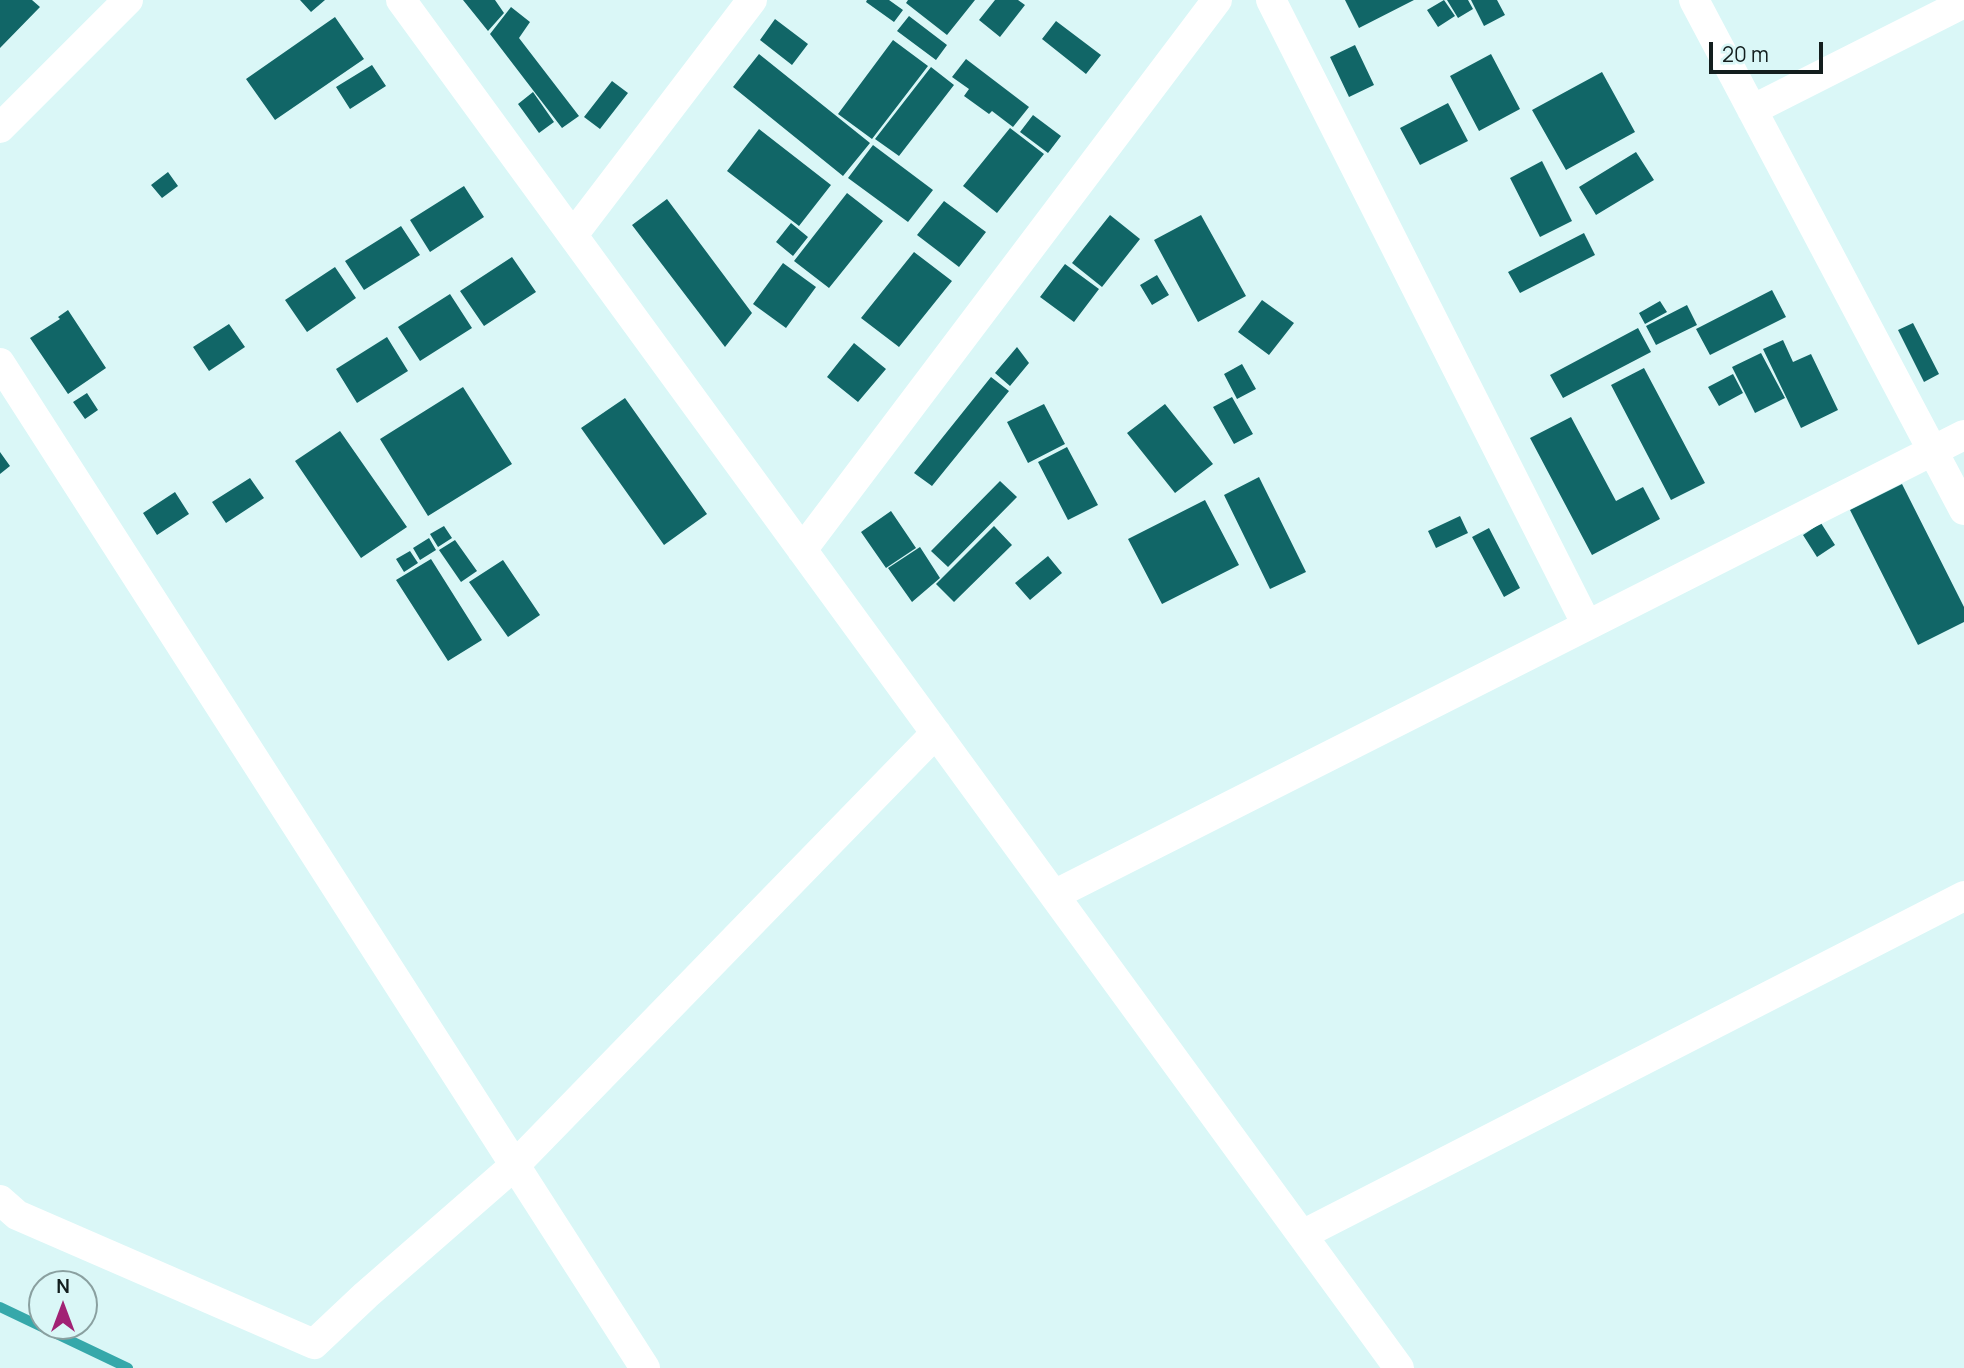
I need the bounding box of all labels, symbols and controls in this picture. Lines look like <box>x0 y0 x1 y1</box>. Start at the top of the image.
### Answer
scale bar <box>1712 28 1826 72</box>
text: 20 m <box>1722 40 1769 68</box>
north arrow <box>28 1270 98 1340</box>
text: N <box>56 1273 70 1299</box>

